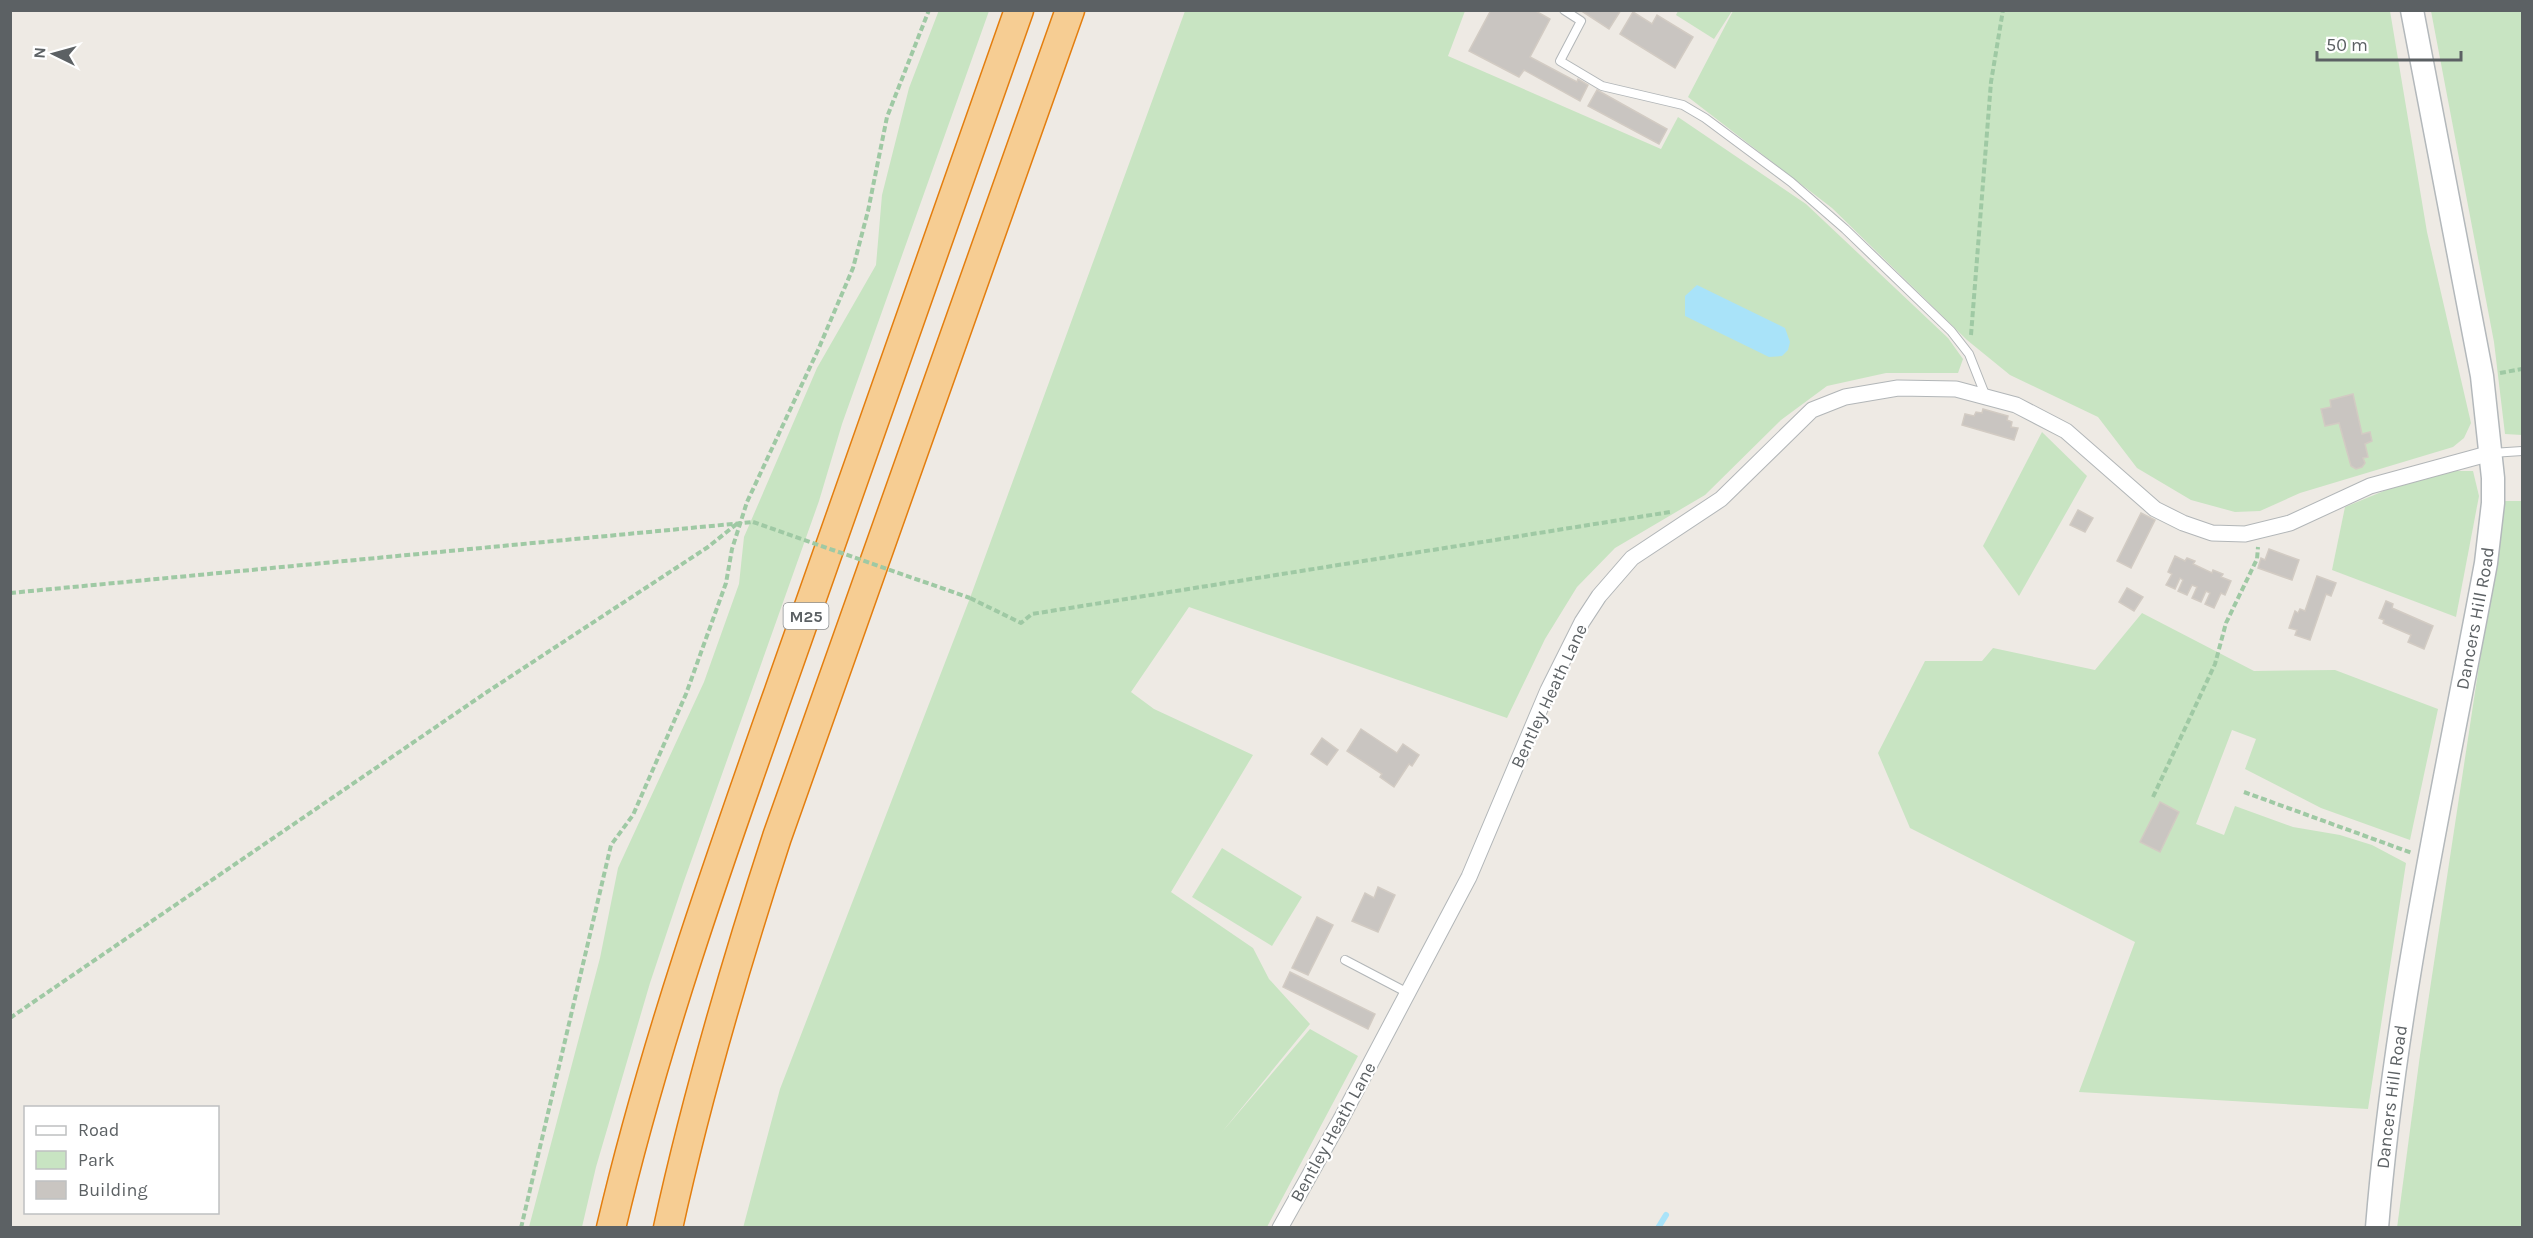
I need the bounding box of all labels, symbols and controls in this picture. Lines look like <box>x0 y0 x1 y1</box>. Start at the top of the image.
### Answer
north arrow <box>24 24 84 84</box>
scale bar <box>2317 24 2461 62</box>
text: 50 m <box>2326 34 2368 56</box>
text: N <box>30 46 50 59</box>
street label: Dancers Hill Road <box>2451 546 2499 691</box>
road number: M25 <box>784 603 828 629</box>
street label: Bentley Heath Lane <box>1506 620 1592 772</box>
street label: Dancers Hill Road <box>2372 1023 2412 1170</box>
street label: Bentley Heath Lane <box>1285 1058 1381 1206</box>
legend <box>24 1106 219 1214</box>
text: Road <box>78 1119 119 1141</box>
text: Park <box>78 1149 115 1171</box>
text: Building <box>78 1179 148 1201</box>

